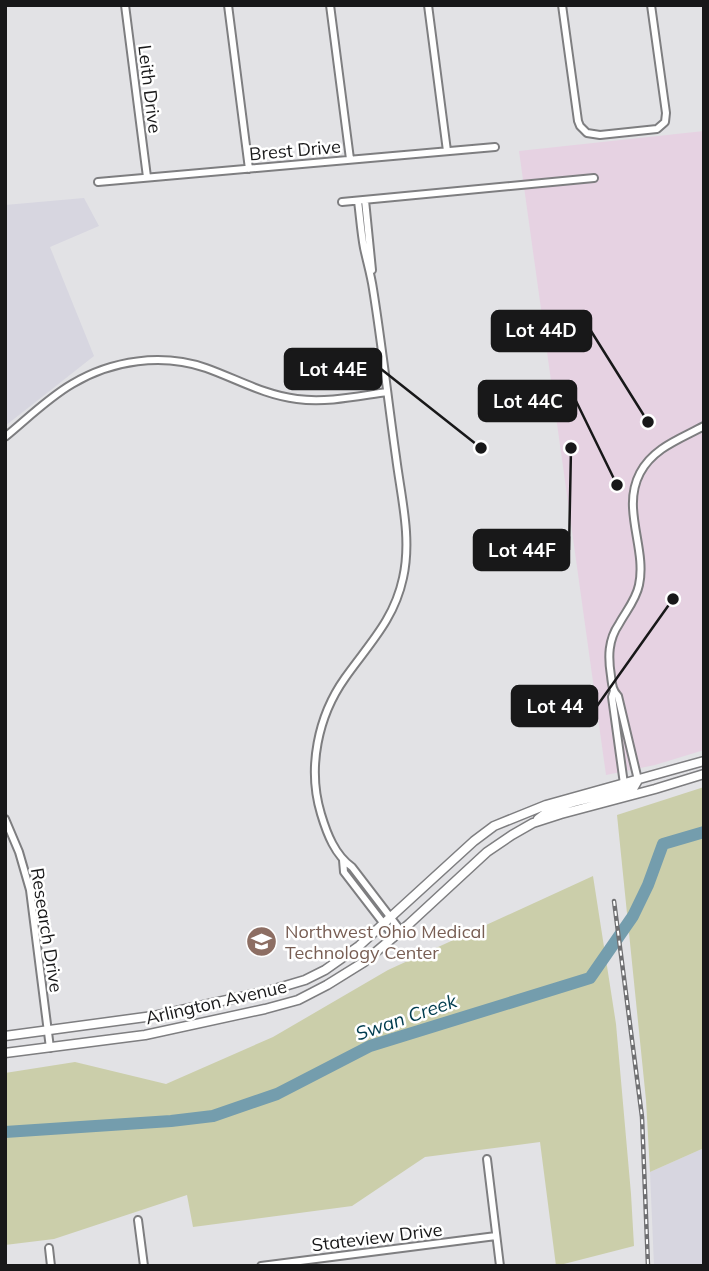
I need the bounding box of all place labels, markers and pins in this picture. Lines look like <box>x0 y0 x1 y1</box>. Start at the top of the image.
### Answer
callout: Lot 44D <box>492 311 591 351</box>
callout: Lot 44E <box>285 349 381 389</box>
callout: Lot 44C <box>479 381 576 421</box>
callout: Lot 44F <box>474 530 569 570</box>
callout: Lot 44 <box>512 686 597 726</box>
place label: Northwest Ohio Medical Technology Center <box>285 920 486 964</box>
school or university icon: Northwest Ohio Medical Technology Center <box>245 924 279 958</box>

